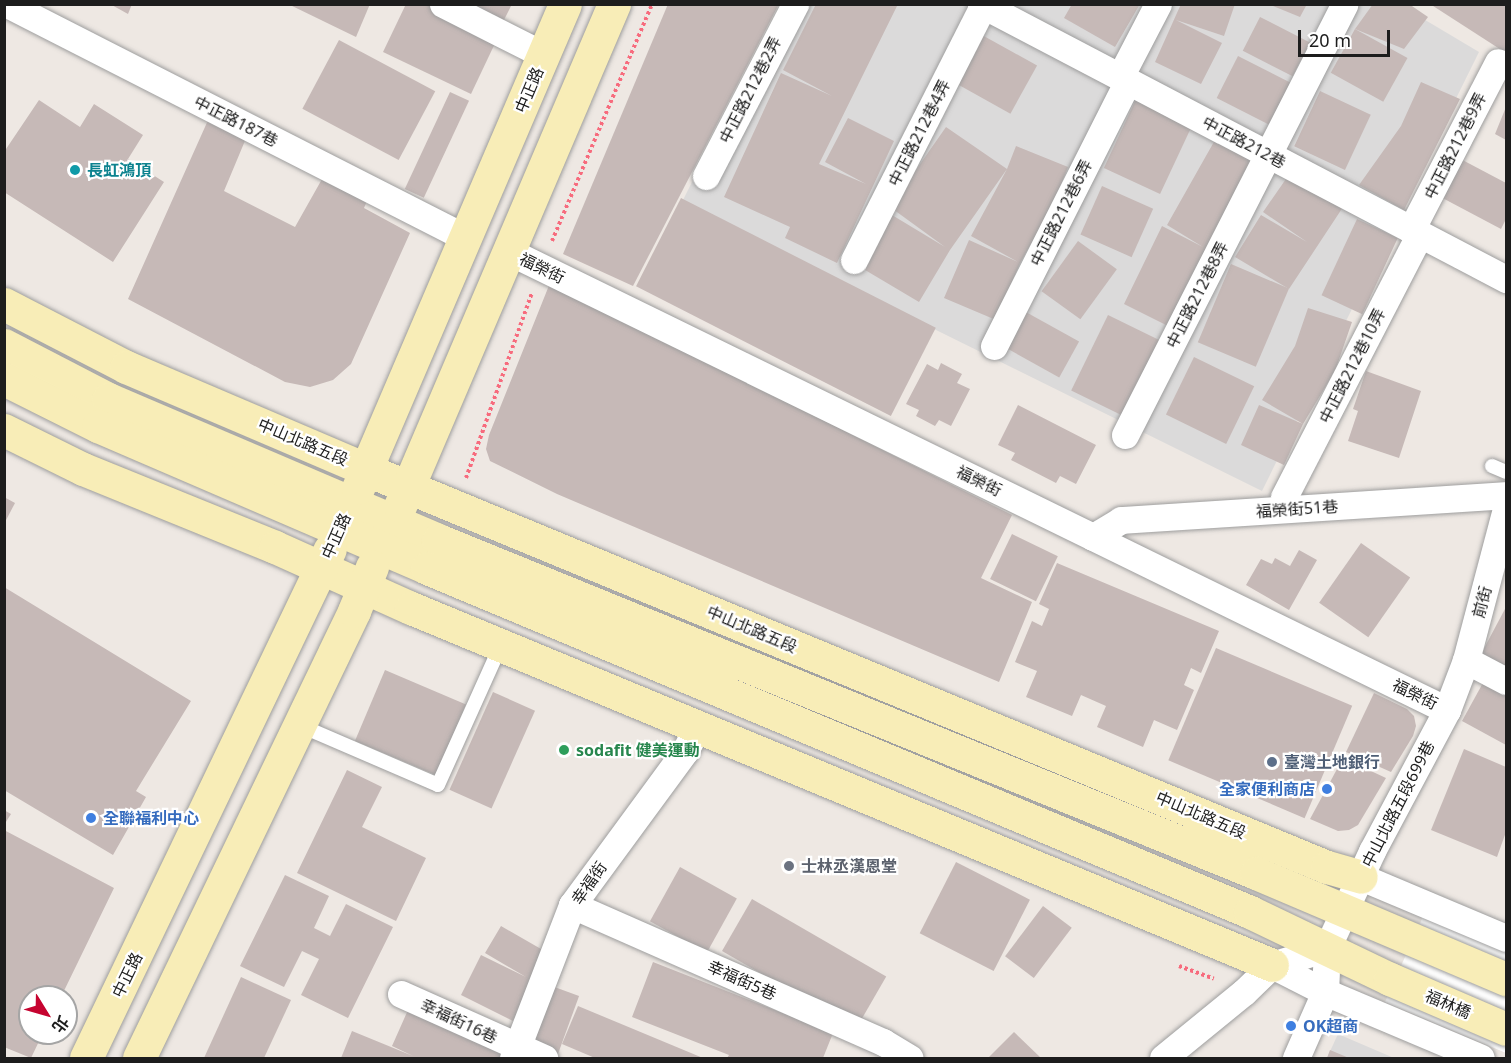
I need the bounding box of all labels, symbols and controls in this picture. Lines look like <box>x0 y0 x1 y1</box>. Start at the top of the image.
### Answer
scale bar <box>1301 18 1392 56</box>
text: 20 m <box>1309 28 1351 52</box>
street label: 中正路212巷2弄 <box>715 34 785 146</box>
street label: 中正路 <box>511 64 547 116</box>
street label: 中正路212巷4弄 <box>884 77 954 189</box>
street label: 中正路212巷9弄 <box>1420 90 1490 202</box>
street label: 中正路187巷 <box>191 92 281 150</box>
street label: 中正路212巷 <box>1199 112 1289 172</box>
street label: 中正路212巷6弄 <box>1026 157 1096 269</box>
place label: 長虹鴻頂 <box>87 160 151 180</box>
marker: 長虹鴻頂 <box>68 163 82 177</box>
street label: 中正路212巷8弄 <box>1162 239 1232 351</box>
street label: 福榮街 <box>516 249 568 287</box>
street label: 中正路212巷10弄 <box>1315 306 1389 426</box>
street label: 中山北路五段 <box>255 414 351 470</box>
street label: 福榮街 <box>953 462 1005 500</box>
street label: 福榮街51巷 <box>1255 497 1339 521</box>
street label: 中正路 <box>317 510 355 562</box>
street label: 前街 <box>1469 584 1495 620</box>
street label: 中山北路五段 <box>704 601 800 657</box>
street label: 福榮街 <box>1389 675 1441 713</box>
street label: 中山北路五段699巷 <box>1358 738 1438 870</box>
place label: sodafit 健美運動 <box>576 740 700 760</box>
marker: sodafit 健美運動 <box>557 743 571 757</box>
place label: 臺灣土地銀行 <box>1284 752 1380 772</box>
marker: 臺灣土地銀行 <box>1265 755 1279 769</box>
place label: 全家便利商店 <box>1219 779 1315 799</box>
marker: 全家便利商店 <box>1320 782 1334 796</box>
street label: 中山北路五段 <box>1153 787 1249 843</box>
place label: 全聯福利中心 <box>103 808 199 828</box>
marker: 全聯福利中心 <box>84 811 98 825</box>
place label: 士林丞漢恩堂 <box>801 856 897 876</box>
street label: 幸福街 <box>567 858 611 908</box>
marker: 士林丞漢恩堂 <box>782 859 796 873</box>
street label: 中正路 <box>108 949 146 1001</box>
street label: 幸福街5巷 <box>705 956 779 1004</box>
north arrow <box>18 985 78 1045</box>
street label: 福林橋 <box>1422 986 1474 1022</box>
street label: 幸福街16巷 <box>418 995 500 1047</box>
text: 北 <box>47 1012 74 1038</box>
place label: OK超商 <box>1303 1016 1358 1036</box>
marker: OK超商 <box>1284 1019 1298 1033</box>

